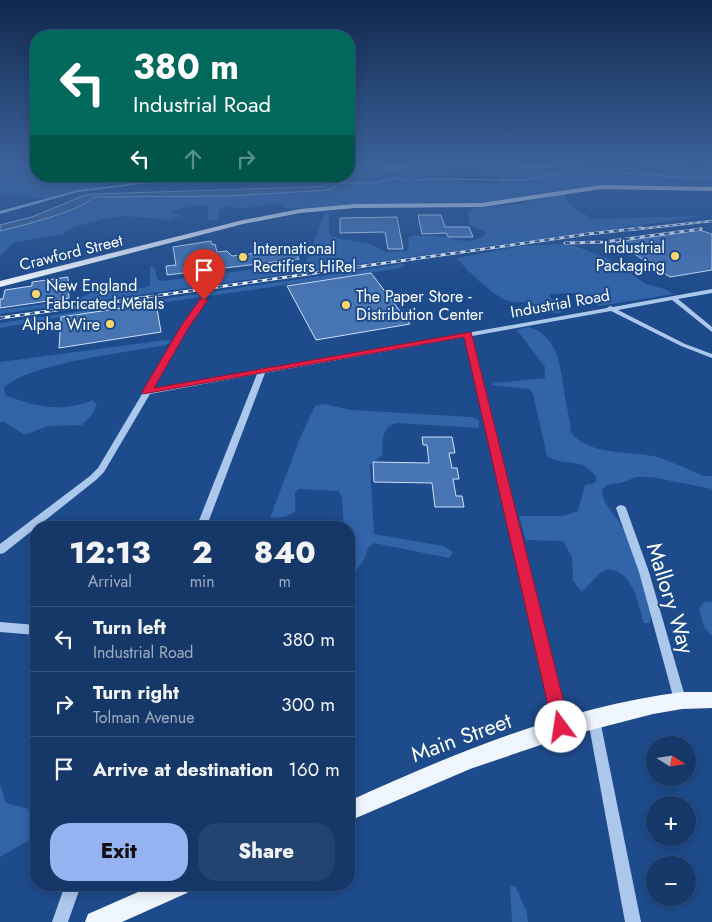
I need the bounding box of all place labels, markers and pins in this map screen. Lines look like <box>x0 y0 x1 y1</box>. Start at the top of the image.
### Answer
place label: Industrial Packaging <box>596 236 665 277</box>
place label: International Rectifiers HiRel <box>253 237 356 278</box>
pin <box>183 249 225 300</box>
marker: Industrial Packaging <box>669 250 681 262</box>
marker: International Rectifiers HiRel <box>237 251 249 263</box>
place label: New England Fabricated Metals <box>46 274 164 315</box>
place label: The Paper Store - Distribution Center <box>356 285 484 326</box>
marker: New England Fabricated Metals <box>30 288 42 300</box>
marker: The Paper Store - Distribution Center <box>340 299 352 311</box>
place label: Alpha Wire <box>22 313 100 336</box>
marker: Alpha Wire <box>104 318 116 330</box>

